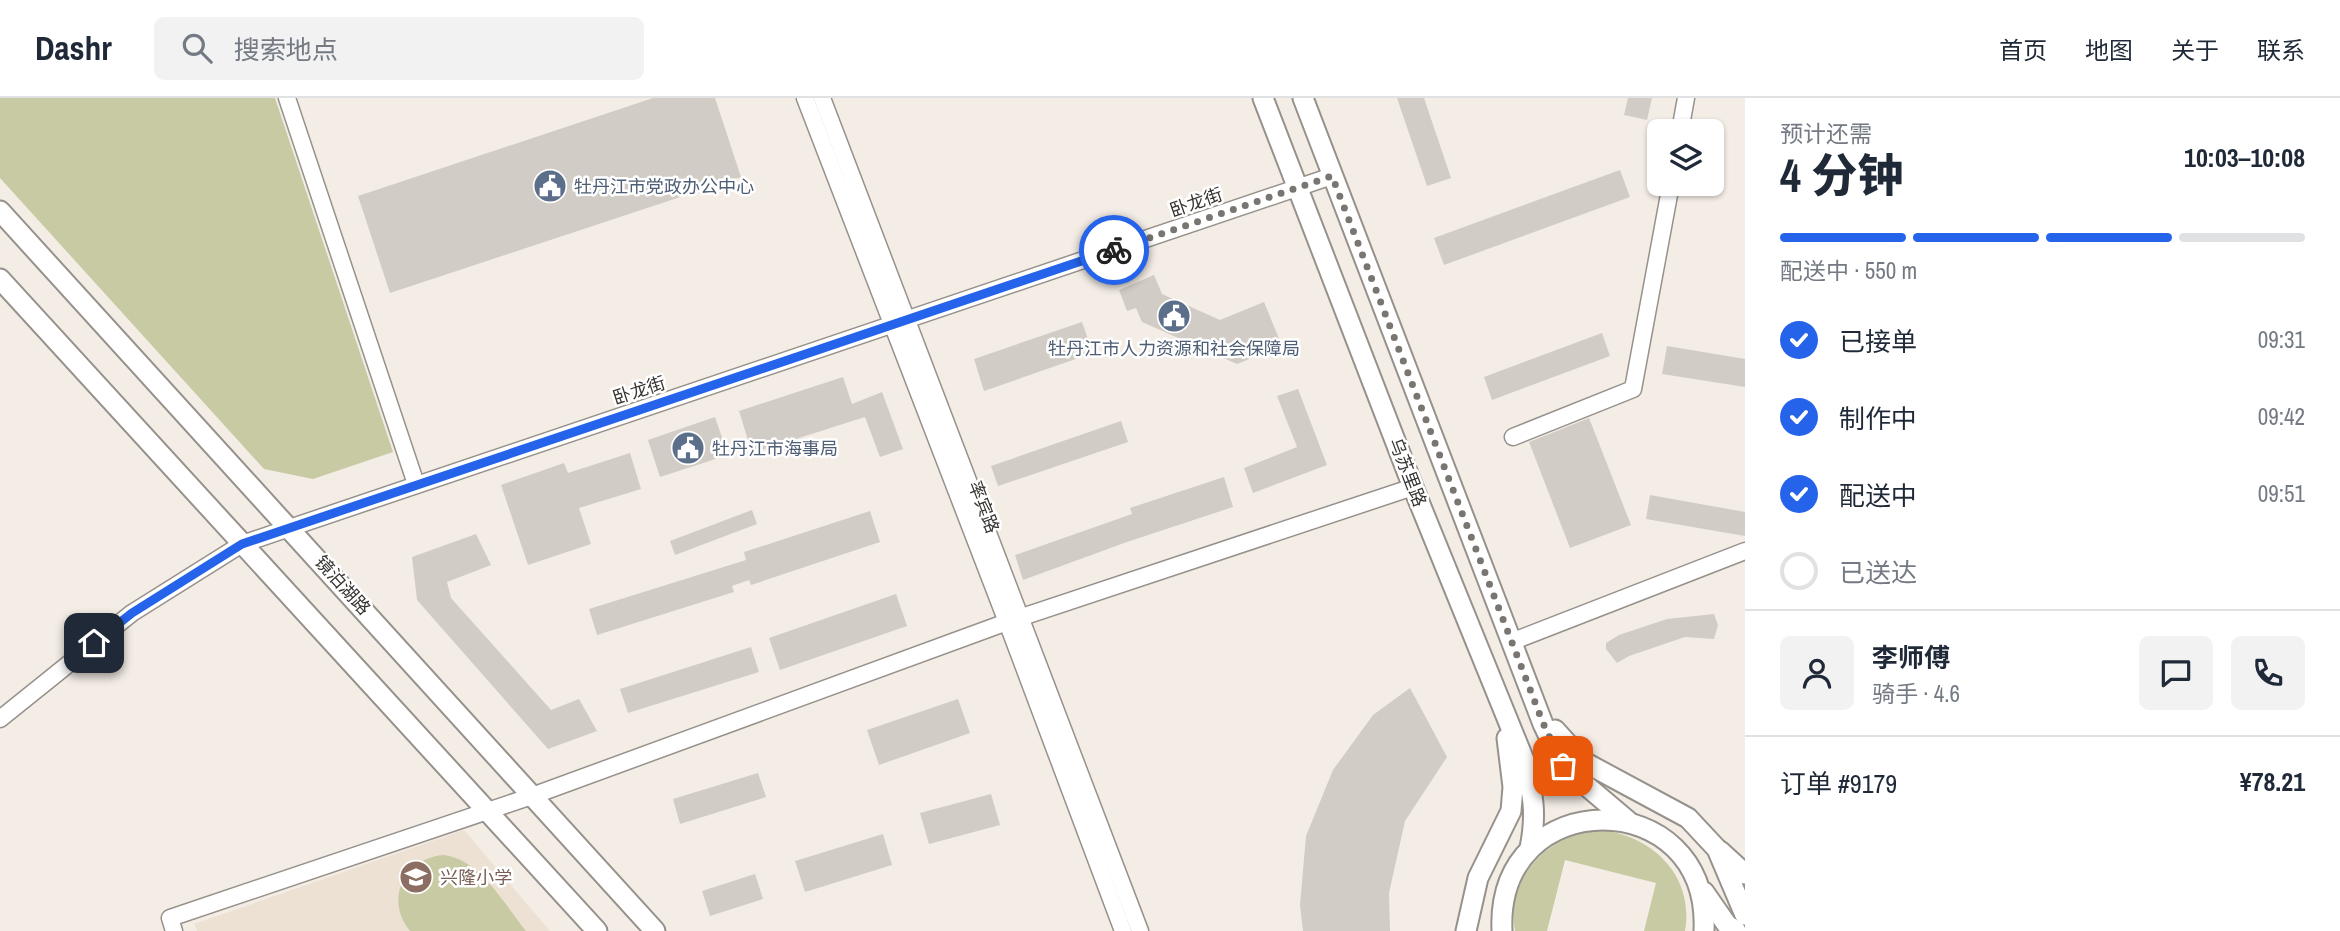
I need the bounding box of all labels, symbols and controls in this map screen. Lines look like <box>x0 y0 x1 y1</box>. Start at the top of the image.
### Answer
search box <box>154 17 644 80</box>
text: Dashr <box>35 26 112 70</box>
icon: search <box>178 29 216 67</box>
text: 搜索地点 <box>234 32 338 67</box>
text: 首页 <box>1999 34 2047 66</box>
text: 地图 <box>2085 34 2133 66</box>
text: 关于 <box>2171 34 2219 66</box>
text: 联系 <box>2257 34 2305 66</box>
text: 预计还需 <box>1780 118 1872 149</box>
map controls <box>1647 119 1724 196</box>
button: layers <box>1647 119 1724 196</box>
text: 10:03–10:08 <box>2184 140 2305 175</box>
text: 4 分钟 <box>1780 144 1903 206</box>
public building icon: 牡丹江市党政办公中心 <box>531 167 569 205</box>
place label: 牡丹江市党政办公中心 <box>574 174 754 199</box>
street label: 卧龙街 <box>1166 181 1226 223</box>
courier <box>1079 215 1149 285</box>
icon: bike <box>1095 231 1133 269</box>
text: 配送中 · 550 m <box>1780 255 1917 286</box>
public building icon: 牡丹江市人力资源和社会保障局 <box>1155 297 1193 335</box>
icon: check <box>1780 321 1818 359</box>
text: 已接单 <box>1839 324 1917 359</box>
text: 09:31 <box>2258 324 2305 355</box>
place label: 牡丹江市人力资源和社会保障局 <box>1048 336 1300 361</box>
street label: 卧龙街 <box>609 370 669 410</box>
icon: check <box>1780 398 1818 436</box>
text: 制作中 <box>1839 401 1917 436</box>
text: 09:42 <box>2258 401 2305 432</box>
public building icon: 牡丹江市海事局 <box>669 429 707 467</box>
street label: 乌苏里路 <box>1383 434 1433 510</box>
place label: 牡丹江市海事局 <box>712 436 838 461</box>
icon: check <box>1780 475 1818 513</box>
street label: 率宾路 <box>963 477 1005 537</box>
text: 配送中 <box>1839 478 1917 513</box>
text: 09:51 <box>2258 478 2305 509</box>
street label: 镜泊湖路 <box>310 550 376 620</box>
text: 已送达 <box>1839 555 1917 590</box>
pin <box>64 613 124 673</box>
icon: home <box>75 624 113 662</box>
button: person <box>1780 636 1854 710</box>
button: chat <box>2139 636 2213 710</box>
button: phone <box>2231 636 2305 710</box>
text: 李师傅 <box>1872 640 1950 675</box>
text: 骑手 · 4.6 <box>1872 678 1960 709</box>
pin <box>1533 736 1593 796</box>
icon: bag <box>1544 747 1582 785</box>
text: ¥78.21 <box>2240 764 2305 799</box>
text: 订单 #9179 <box>1780 766 1897 801</box>
school or university icon: 兴隆小学 <box>397 858 435 896</box>
place label: 兴隆小学 <box>440 865 512 890</box>

